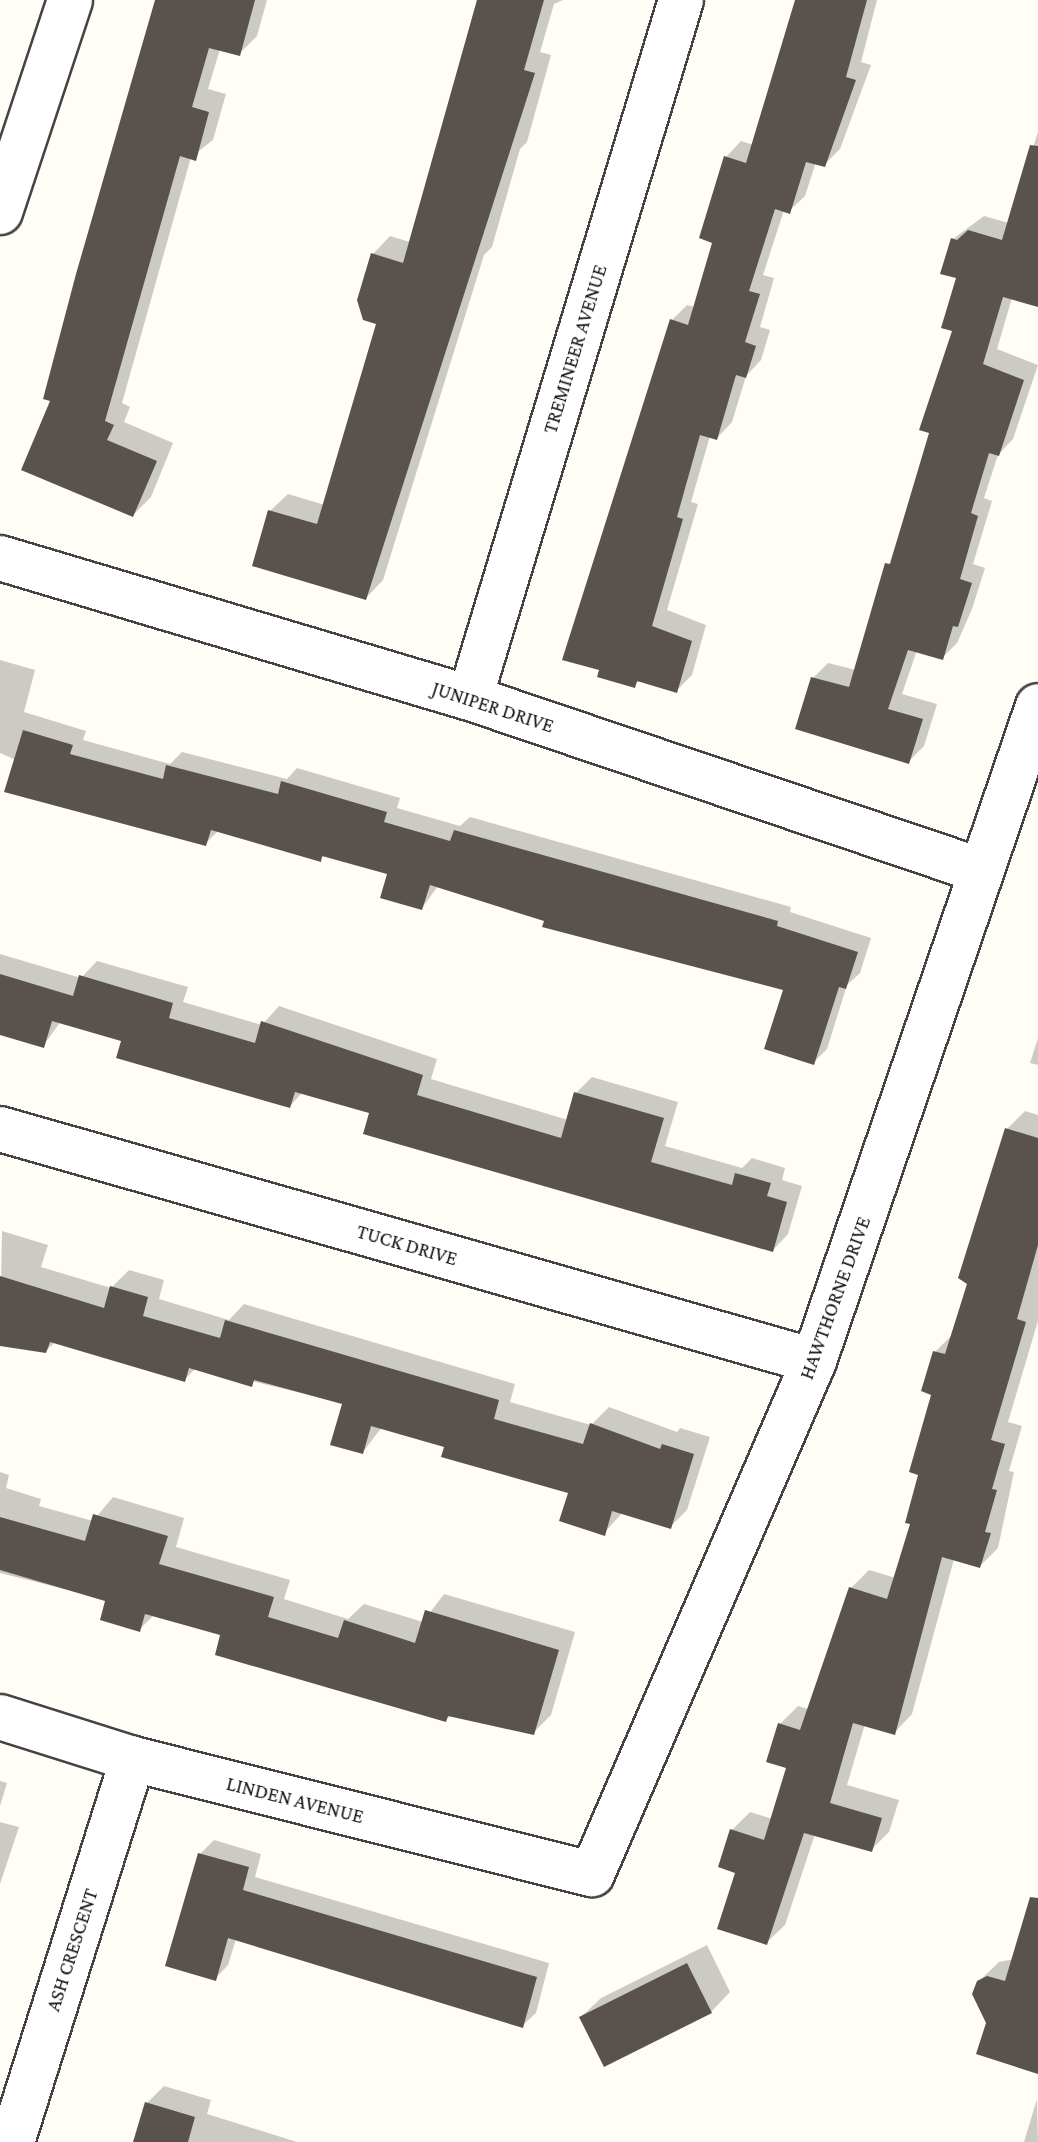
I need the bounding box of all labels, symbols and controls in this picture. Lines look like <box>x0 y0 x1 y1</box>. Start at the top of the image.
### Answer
street label: TREMINEER AVENUE <box>538 262 612 436</box>
street label: JUNIPER DRIVE <box>429 676 557 738</box>
street label: HAWTHORNE DRIVE <box>794 1213 876 1383</box>
street label: TUCK DRIVE <box>354 1219 460 1271</box>
street label: LINDEN AVENUE <box>224 1771 366 1829</box>
street label: ASH CRESCENT <box>41 1886 103 2014</box>

